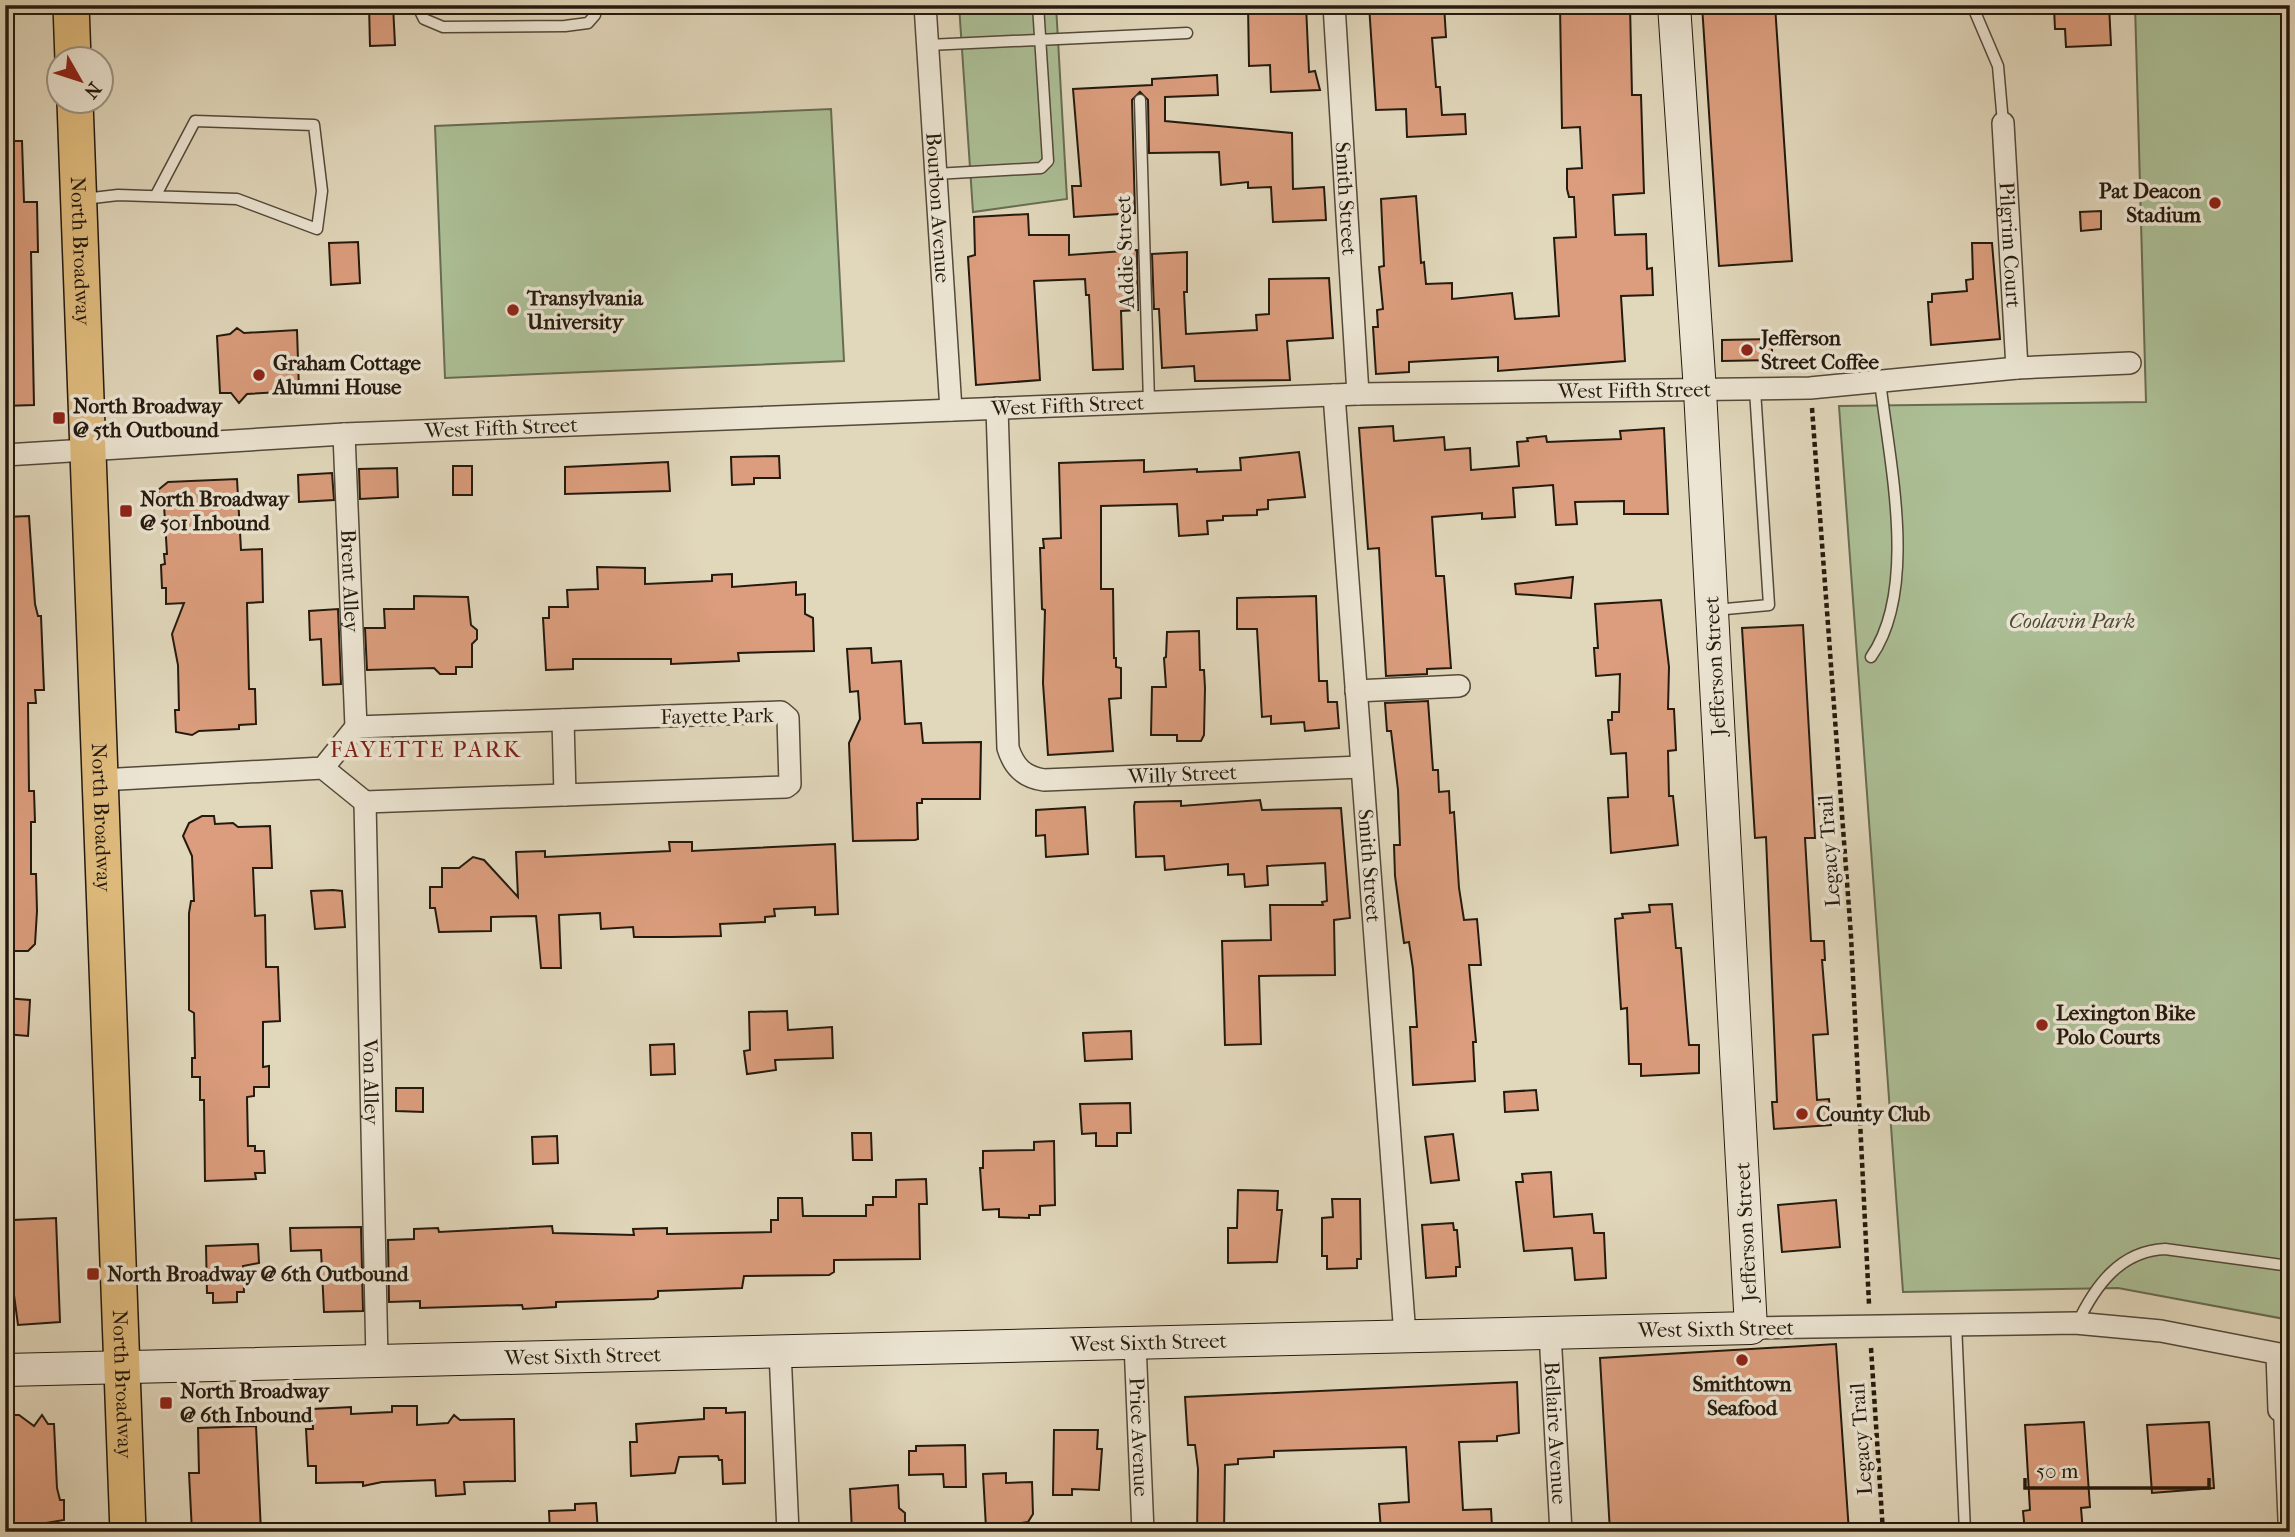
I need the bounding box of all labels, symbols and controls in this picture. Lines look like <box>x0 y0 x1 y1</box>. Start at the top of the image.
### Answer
north arrow <box>46 46 116 116</box>
text: N <box>79 78 106 103</box>
street label: Bourbon Avenue <box>921 131 955 284</box>
street label: Smith Street <box>1330 141 1361 257</box>
street label: North Broadway <box>66 176 95 327</box>
place label: Pat Deacon Stadium <box>2099 179 2202 227</box>
street label: Pilgrim Court <box>1994 181 2026 309</box>
street label: Addie Street <box>1111 195 1139 310</box>
marker: Pat Deacon Stadium <box>2207 195 2223 211</box>
place label: Transylvania University <box>526 286 644 334</box>
marker: Transylvania University <box>505 302 521 318</box>
place label: Jefferson Street Coffee <box>1759 326 1879 374</box>
marker: Jefferson Street Coffee <box>1739 342 1755 358</box>
place label: Graham Cottage Alumni House <box>271 351 422 399</box>
marker: Graham Cottage Alumni House <box>251 367 267 383</box>
street label: West Fifth Street <box>1557 377 1712 403</box>
street label: West Fifth Street <box>990 390 1145 420</box>
place label: North Broadway @ 5th Outbound <box>73 394 224 442</box>
marker: North Broadway @ 5th Outbound <box>51 410 67 426</box>
street label: West Fifth Street <box>423 413 579 443</box>
place label: North Broadway @ 501 Inbound <box>140 487 291 535</box>
marker: North Broadway @ 501 Inbound <box>118 503 134 519</box>
street label: Brent Alley <box>336 529 364 634</box>
street label: Jefferson Street <box>1699 595 1731 738</box>
park label: Coolavin Park <box>2009 609 2135 633</box>
street label: Fayette Park <box>660 703 774 729</box>
district label: FAYETTE PARK <box>330 736 522 763</box>
street label: North Broadway <box>87 743 116 893</box>
street label: Willy Street <box>1126 760 1238 789</box>
street label: Legacy Trail <box>1813 794 1845 908</box>
street label: Smith Street <box>1353 808 1386 924</box>
place label: Lexington Bike Polo Courts <box>2056 1001 2196 1049</box>
marker: Lexington Bike Polo Courts <box>2034 1017 2050 1033</box>
street label: Von Alley <box>358 1038 384 1126</box>
place label: County Club <box>1816 1102 1930 1126</box>
marker: County Club <box>1794 1106 1810 1122</box>
street label: Jefferson Street <box>1730 1161 1762 1304</box>
place label: North Broadway @ 6th Outbound <box>107 1262 409 1286</box>
marker: North Broadway @ 6th Outbound <box>85 1266 101 1282</box>
street label: North Broadway <box>108 1309 137 1460</box>
street label: West Sixth Street <box>1637 1316 1795 1342</box>
street label: West Sixth Street <box>1069 1329 1228 1356</box>
street label: West Sixth Street <box>503 1342 662 1370</box>
marker: Smithtown Seafood <box>1734 1352 1750 1368</box>
street label: Bellaire Avenue <box>1540 1361 1571 1505</box>
place label: Smithtown Seafood <box>1692 1372 1792 1420</box>
street label: Price Avenue <box>1124 1377 1153 1497</box>
place label: North Broadway @ 6th Inbound <box>180 1379 331 1427</box>
street label: Legacy Trail <box>1845 1382 1877 1496</box>
marker: North Broadway @ 6th Inbound <box>158 1395 174 1411</box>
scale bar <box>2025 1446 2209 1490</box>
text: 50 m <box>2036 1459 2079 1483</box>

